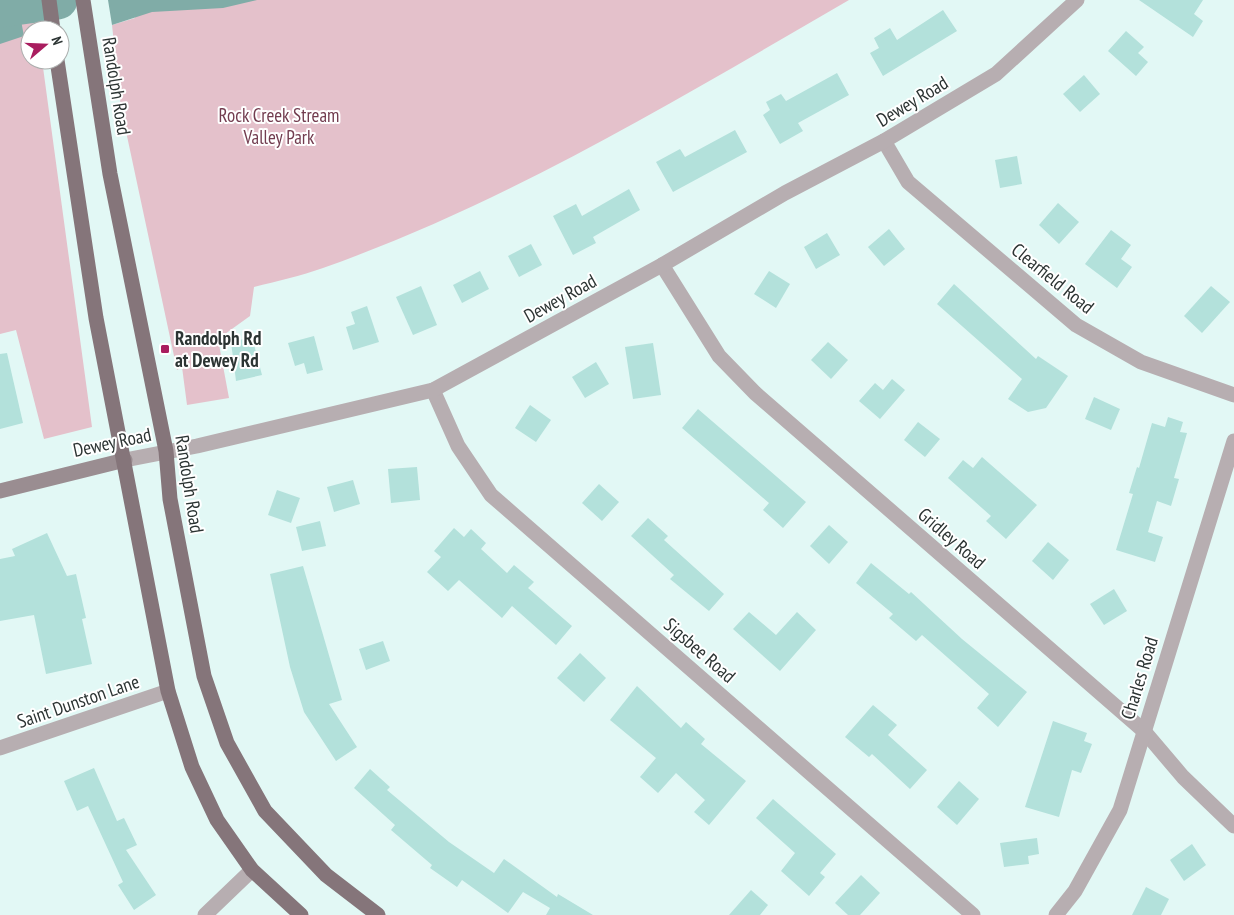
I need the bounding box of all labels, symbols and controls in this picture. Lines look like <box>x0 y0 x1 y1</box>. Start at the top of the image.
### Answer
north arrow <box>20 20 70 70</box>
text: N <box>48 34 67 47</box>
street label: Randolph Road <box>97 35 137 137</box>
street label: Dewey Road <box>872 70 952 132</box>
park label: Rock Creek Stream Valley Park <box>219 103 339 149</box>
street label: Clearfield Road <box>1007 238 1099 318</box>
street label: Dewey Road <box>520 268 600 328</box>
place label: Randolph Rd at Dewey Rd <box>175 326 261 372</box>
marker: Randolph Rd at Dewey Rd <box>159 343 171 355</box>
street label: Dewey Road <box>71 422 153 462</box>
street label: Randolph Road <box>170 433 210 535</box>
street label: Gridley Road <box>913 502 991 574</box>
street label: Sigsbee Road <box>659 612 741 688</box>
street label: Charles Road <box>1115 634 1163 722</box>
street label: Saint Dunston Lane <box>14 669 142 733</box>

